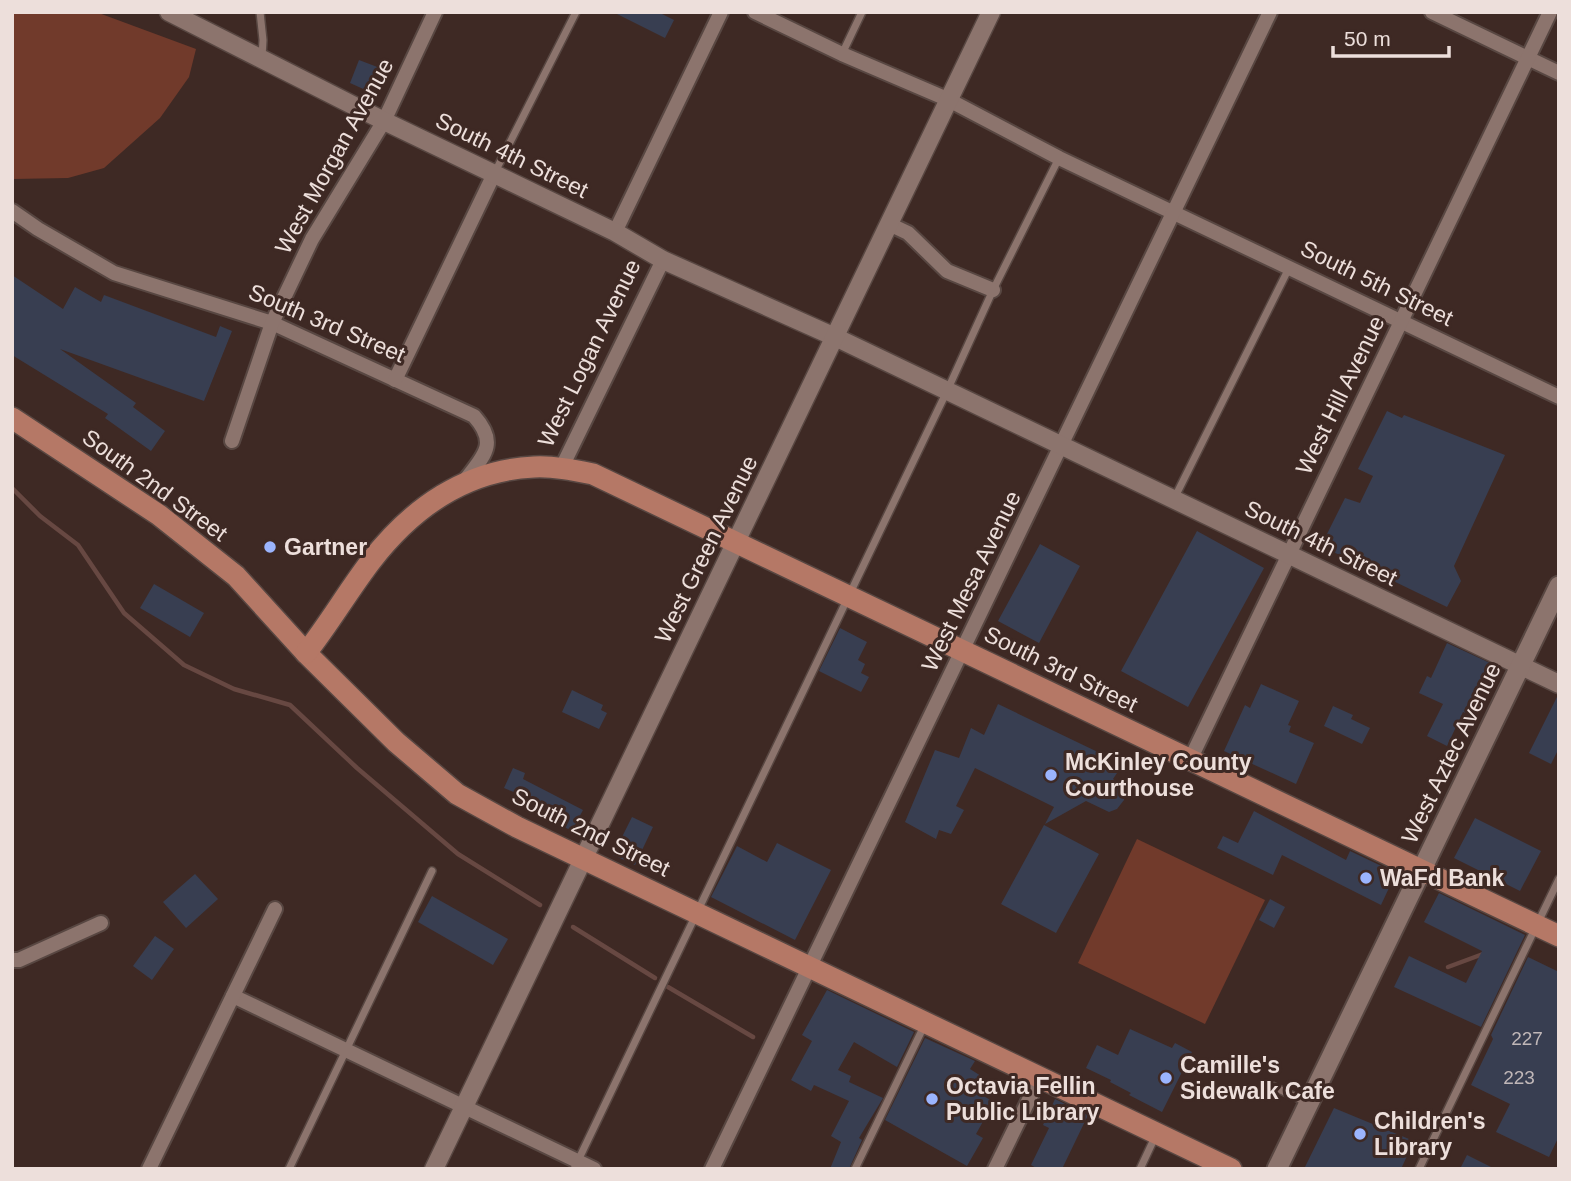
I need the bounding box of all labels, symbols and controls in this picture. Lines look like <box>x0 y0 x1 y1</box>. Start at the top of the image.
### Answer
scale bar <box>1333 14 1448 58</box>
text: 50 m <box>1344 27 1391 50</box>
street label: West Morgan Avenue <box>270 54 398 258</box>
street label: South 4th Street <box>432 107 593 203</box>
street label: South 5th Street <box>1297 235 1458 331</box>
street label: West Logan Avenue <box>532 255 646 451</box>
street label: South 3rd Street <box>245 278 410 368</box>
street label: West Hill Avenue <box>1290 312 1390 478</box>
street label: South 2nd Street <box>78 424 233 547</box>
street label: West Green Avenue <box>649 451 763 647</box>
street label: West Mesa Avenue <box>916 487 1026 675</box>
street label: South 4th Street <box>1241 495 1402 591</box>
place label: Gartner <box>284 534 367 560</box>
marker: Gartner <box>262 539 278 555</box>
street label: South 3rd Street <box>980 621 1143 718</box>
street label: West Aztec Avenue <box>1396 659 1506 847</box>
place label: McKinley County Courthouse <box>1065 749 1252 801</box>
marker: McKinley County Courthouse <box>1043 767 1059 783</box>
street label: South 2nd Street <box>508 782 675 882</box>
place label: WaFd Bank <box>1380 865 1505 891</box>
marker: WaFd Bank <box>1358 870 1374 886</box>
house number: 227 <box>1511 1028 1543 1049</box>
place label: Camille's Sidewalk Cafe <box>1180 1052 1335 1104</box>
house number: 223 <box>1503 1067 1535 1088</box>
marker: Camille's Sidewalk Cafe <box>1158 1070 1174 1086</box>
place label: Octavia Fellin Public Library <box>946 1073 1100 1125</box>
marker: Octavia Fellin Public Library <box>924 1091 940 1107</box>
place label: Children's Library <box>1374 1108 1486 1160</box>
marker: Children's Library <box>1352 1126 1368 1142</box>

